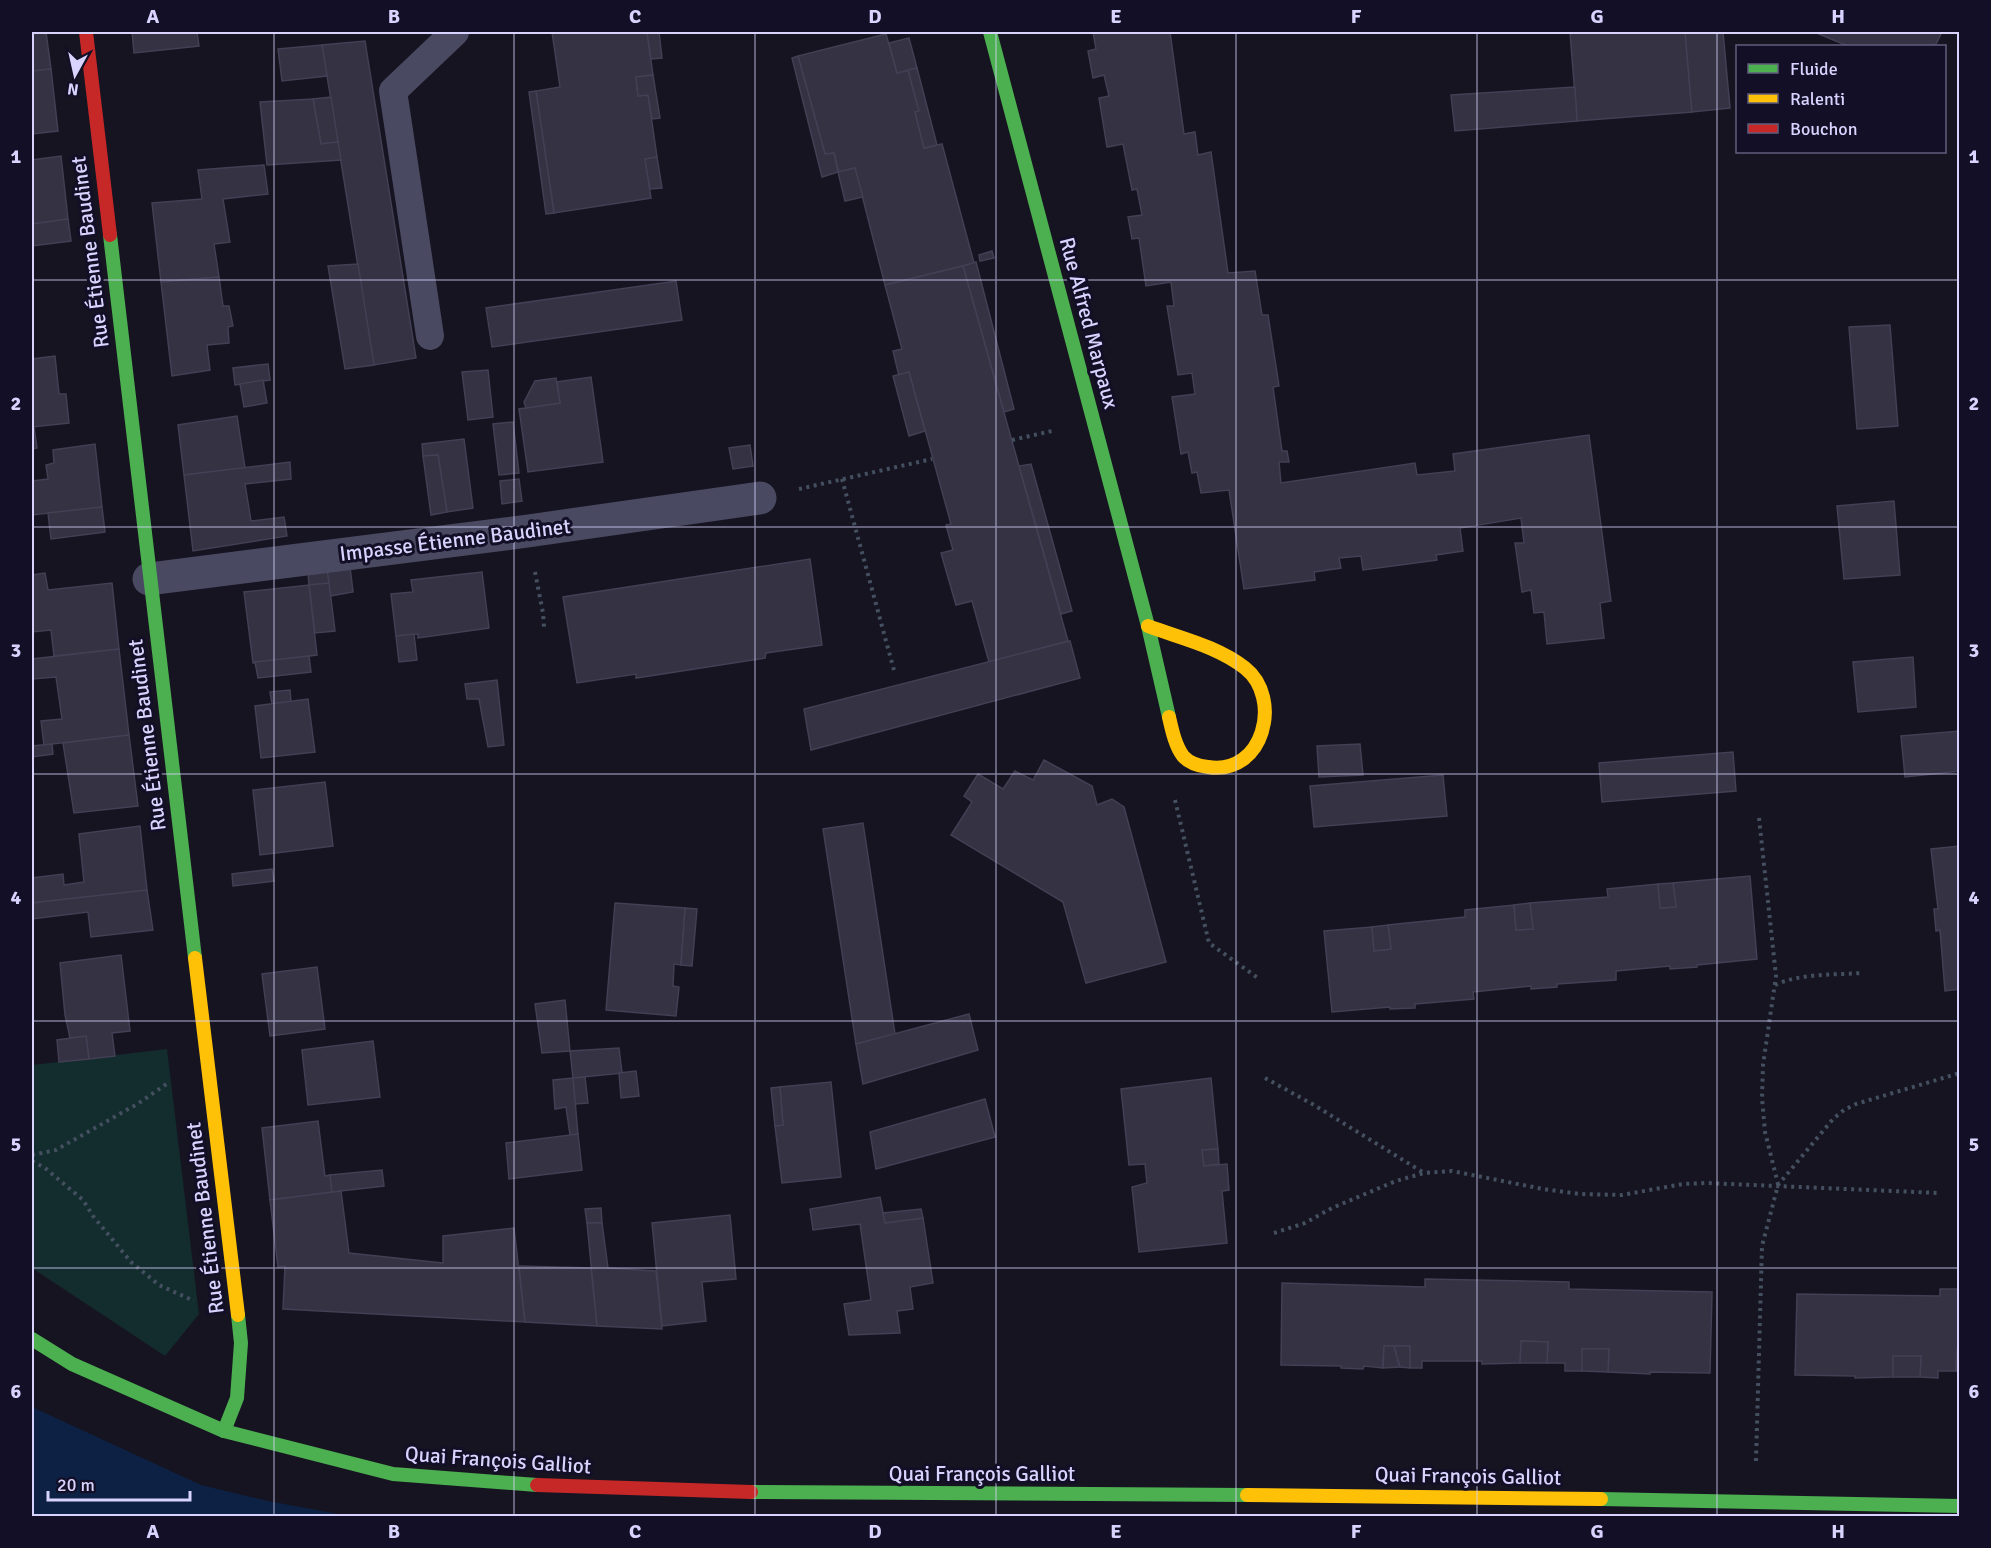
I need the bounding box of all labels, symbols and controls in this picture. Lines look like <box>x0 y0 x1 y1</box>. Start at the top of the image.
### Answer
text: A <box>147 4 160 29</box>
text: B <box>388 4 400 29</box>
text: C <box>629 4 641 29</box>
text: D <box>868 4 882 29</box>
text: E <box>1110 4 1122 29</box>
text: F <box>1351 4 1362 29</box>
text: G <box>1590 4 1604 29</box>
text: H <box>1831 4 1845 29</box>
north arrow <box>45 45 105 105</box>
legend <box>1736 45 1946 153</box>
text: Fluide <box>1790 58 1838 80</box>
text: N <box>66 78 80 100</box>
text: Ralenti <box>1790 88 1845 110</box>
text: Bouchon <box>1790 118 1858 140</box>
text: 1 <box>11 144 22 169</box>
text: 1 <box>1969 144 1980 169</box>
street label: Rue Étienne Baudinet <box>65 155 115 349</box>
street label: Rue Alfred Marpaux <box>1054 234 1124 412</box>
text: 2 <box>11 391 21 416</box>
text: 2 <box>1969 391 1979 416</box>
street label: Impasse Étienne Baudinet <box>338 513 572 567</box>
text: 3 <box>11 638 21 663</box>
street label: Rue Étienne Baudinet <box>122 638 172 832</box>
text: 3 <box>1969 638 1979 663</box>
text: 4 <box>11 885 22 910</box>
text: 4 <box>1969 885 1980 910</box>
street label: Rue Étienne Baudinet <box>180 1121 230 1315</box>
text: 5 <box>11 1132 21 1157</box>
text: 5 <box>1969 1132 1979 1157</box>
text: 6 <box>11 1379 22 1404</box>
text: 6 <box>1969 1379 1980 1404</box>
street label: Quai François Galliot <box>404 1441 592 1479</box>
street label: Quai François Galliot <box>889 1461 1075 1487</box>
street label: Quai François Galliot <box>1375 1461 1561 1491</box>
scale bar <box>48 1464 190 1502</box>
text: 20 m <box>57 1474 95 1496</box>
text: A <box>147 1519 160 1544</box>
text: B <box>388 1519 400 1544</box>
text: C <box>629 1519 641 1544</box>
text: D <box>868 1519 882 1544</box>
text: E <box>1110 1519 1122 1544</box>
text: F <box>1351 1519 1362 1544</box>
text: G <box>1590 1519 1604 1544</box>
text: H <box>1831 1519 1845 1544</box>

